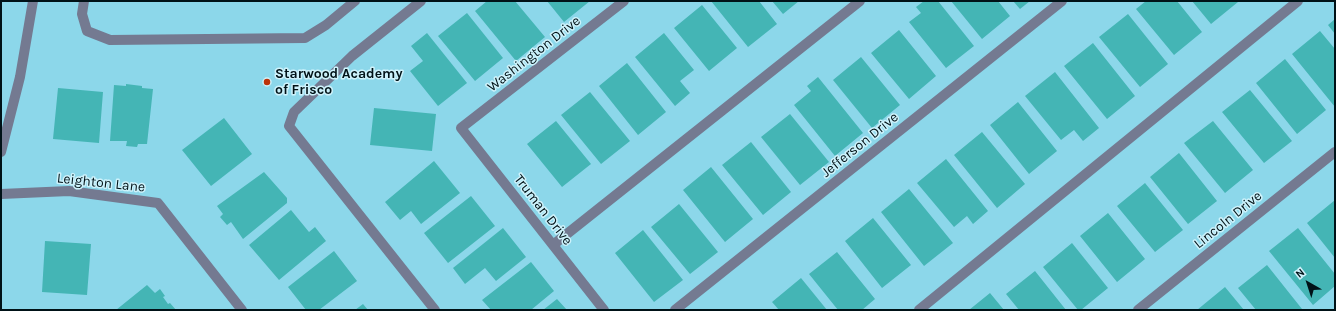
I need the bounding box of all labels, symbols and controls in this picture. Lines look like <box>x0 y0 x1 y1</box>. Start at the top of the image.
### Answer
street label: Washington Drive <box>484 12 584 96</box>
place label: Starwood Academy of Frisco <box>275 66 402 98</box>
marker: Starwood Academy of Frisco <box>262 77 272 87</box>
street label: Jefferson Drive <box>818 109 902 181</box>
street label: Leighton Lane <box>56 170 146 196</box>
street label: Truman Drive <box>510 171 576 249</box>
street label: Lincoln Drive <box>1191 188 1265 252</box>
north arrow <box>1288 263 1328 303</box>
text: N <box>1293 266 1307 281</box>

